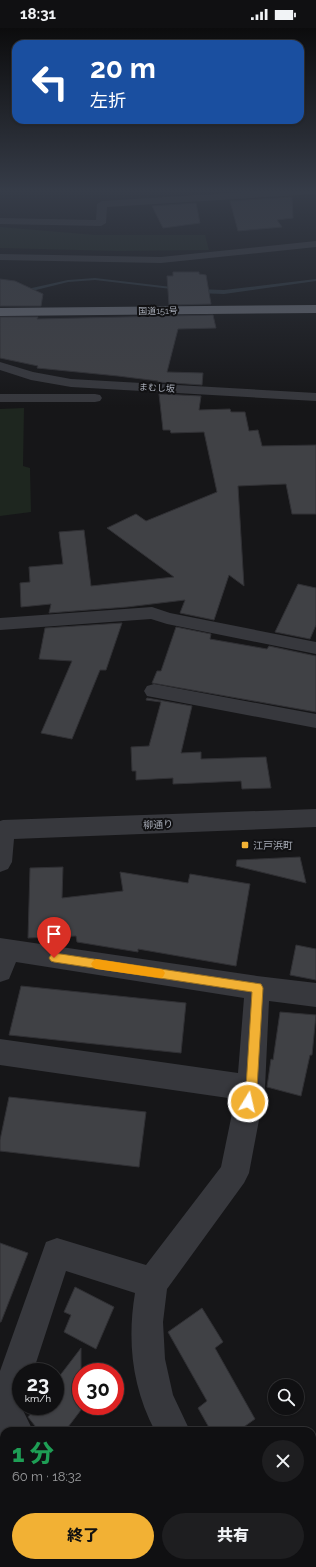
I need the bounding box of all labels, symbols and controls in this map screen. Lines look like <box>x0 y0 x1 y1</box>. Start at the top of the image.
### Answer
text: 18:31 <box>20 5 56 23</box>
text: 20 m <box>90 52 156 85</box>
icon: left <box>24 56 76 108</box>
text: 左折 <box>90 90 126 111</box>
street label: 国道151号 <box>138 306 178 316</box>
street label: まむし坂 <box>139 382 175 394</box>
street label: 柳通り <box>143 818 173 831</box>
marker: 江戸浜町 <box>240 840 250 850</box>
place label: 江戸浜町 <box>253 840 293 851</box>
pin <box>37 917 71 958</box>
icon: arrive <box>43 923 65 945</box>
position arrow <box>227 1081 269 1123</box>
speed limit sign: 30 <box>72 1363 124 1415</box>
text: 23 <box>27 1372 49 1396</box>
map controls <box>268 1379 304 1415</box>
button: search <box>268 1379 304 1415</box>
text: km/h <box>25 1393 51 1404</box>
text: 1 分 <box>12 1439 54 1468</box>
button: close <box>262 1440 304 1482</box>
text: 60 m · 18:32 <box>12 1469 82 1484</box>
button: 終了 <box>12 1513 154 1559</box>
button: 共有 <box>162 1513 304 1559</box>

